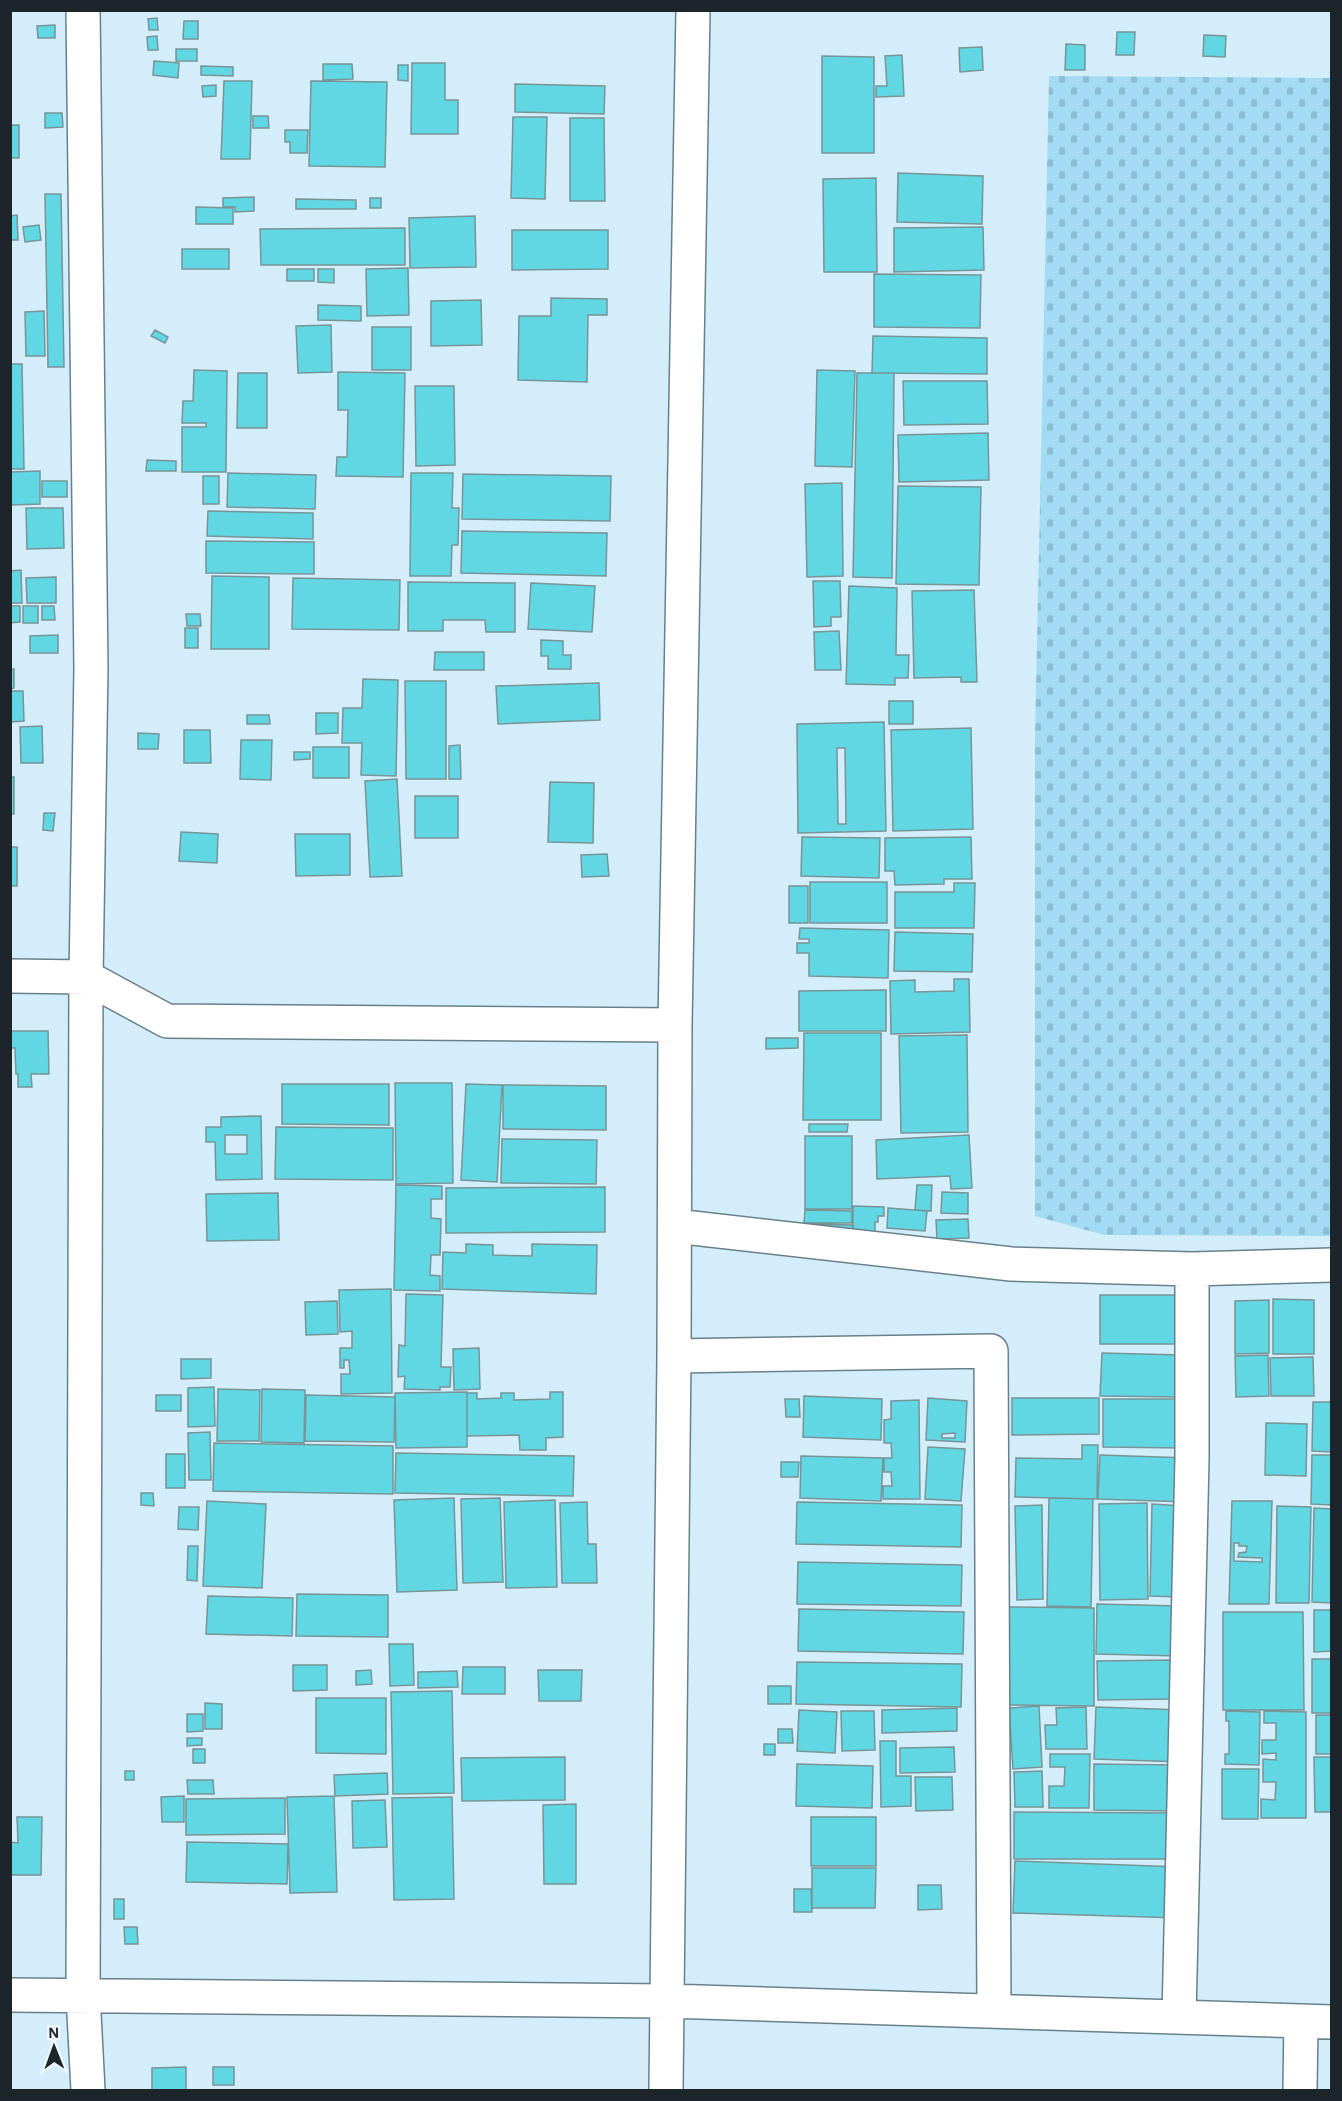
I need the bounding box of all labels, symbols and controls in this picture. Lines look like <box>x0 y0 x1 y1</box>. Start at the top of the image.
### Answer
north arrow <box>24 2017 84 2077</box>
text: N <box>48 2025 59 2041</box>

